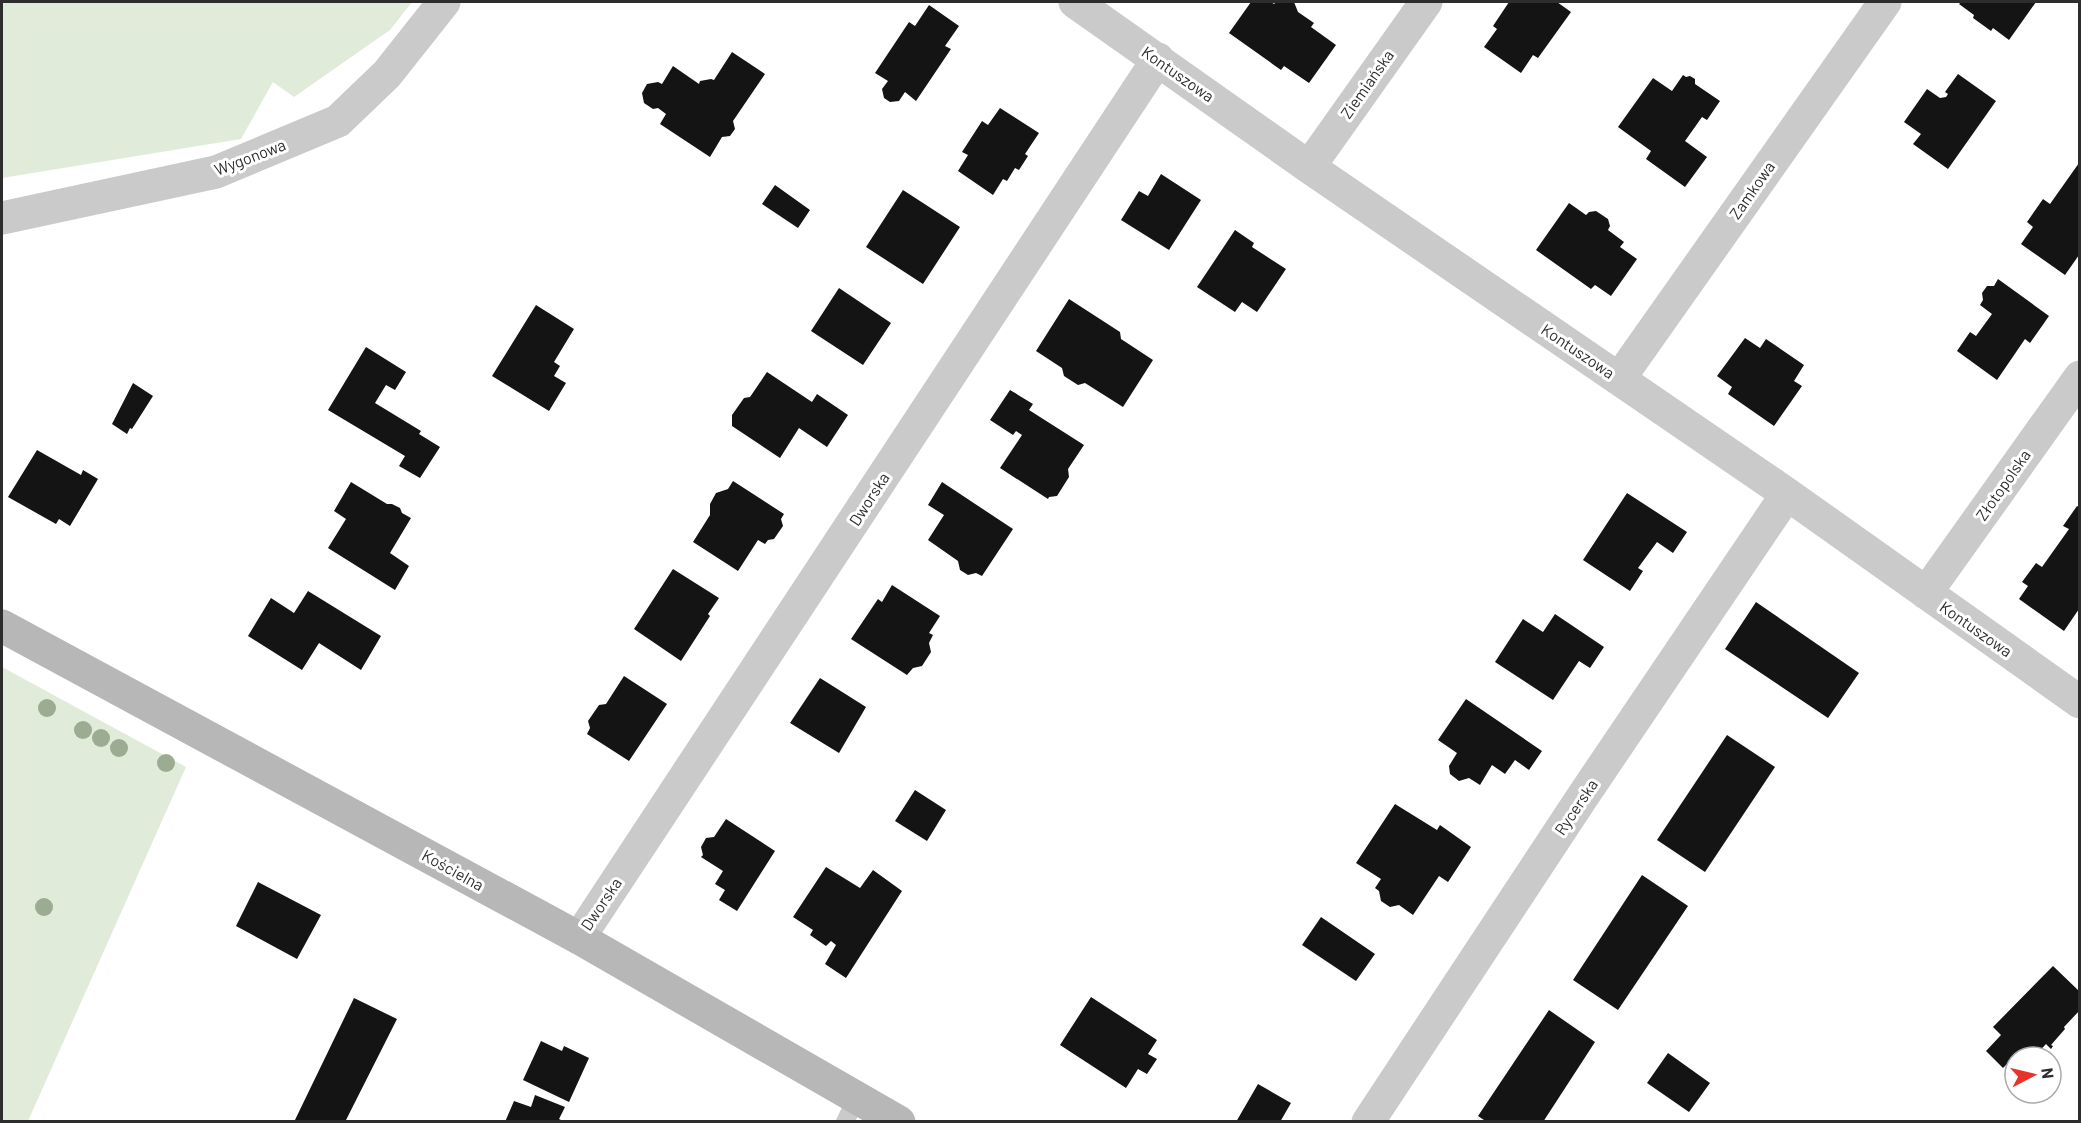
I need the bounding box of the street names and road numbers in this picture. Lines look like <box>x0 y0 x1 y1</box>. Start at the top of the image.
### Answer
street label: Kontuszowa <box>1138 42 1218 105</box>
street label: Ziemiańska <box>1336 46 1397 122</box>
street label: Wygonowa <box>212 134 288 179</box>
street label: Zamkowa <box>1725 157 1778 222</box>
street label: Kontuszowa <box>1538 319 1618 382</box>
street label: Złotopolska <box>1971 446 2034 524</box>
street label: Dworska <box>844 469 893 529</box>
street label: Kontuszowa <box>1936 597 2016 660</box>
street label: Rycerska <box>1550 775 1601 838</box>
street label: Kościelna <box>419 845 487 894</box>
street label: Dworska <box>576 874 625 934</box>

